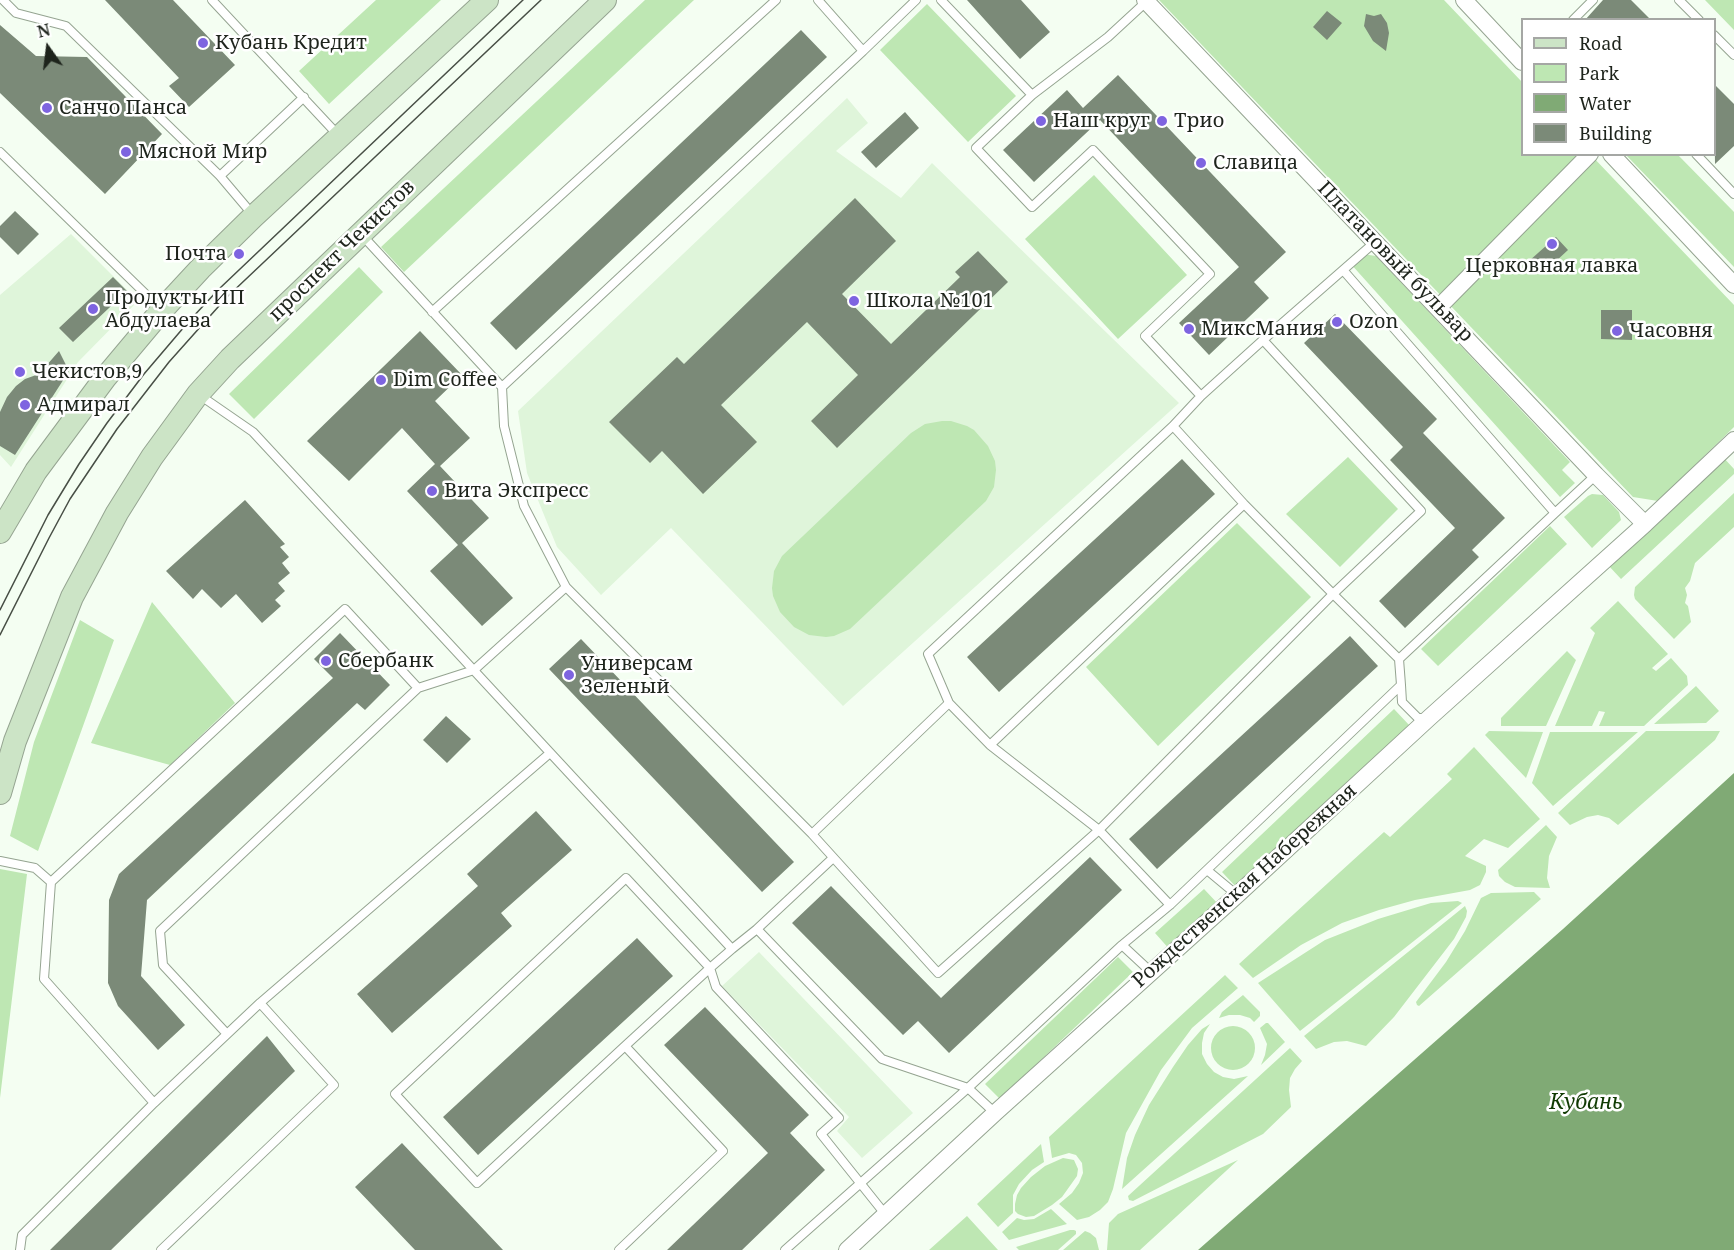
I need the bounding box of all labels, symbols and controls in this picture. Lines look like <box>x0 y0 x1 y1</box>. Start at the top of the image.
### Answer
north arrow <box>18 18 78 78</box>
text: N <box>35 18 52 43</box>
legend <box>1521 18 1716 156</box>
place label: Кубань Кредит <box>215 31 367 55</box>
text: Road <box>1579 31 1622 55</box>
marker: Кубань Кредит <box>196 36 210 50</box>
text: Park <box>1579 61 1619 85</box>
text: Water <box>1579 91 1631 115</box>
place label: Санчо Панса <box>59 96 187 120</box>
marker: Санчо Панса <box>40 101 54 115</box>
place label: Наш круг <box>1053 109 1150 133</box>
place label: Трио <box>1174 109 1224 133</box>
marker: Наш круг <box>1034 114 1048 128</box>
marker: Трио <box>1155 114 1169 128</box>
text: Building <box>1579 121 1652 145</box>
place label: Мясной Мир <box>138 140 267 164</box>
marker: Мясной Мир <box>119 145 133 159</box>
place label: Славица <box>1213 151 1298 175</box>
marker: Славица <box>1194 156 1208 170</box>
street label: проспект Чекистов <box>264 175 420 327</box>
street label: Платановый бульвар <box>1312 177 1478 347</box>
marker: Церковная лавка <box>1545 237 1559 251</box>
place label: Почта <box>165 242 227 266</box>
marker: Почта <box>232 247 246 261</box>
place label: Церковная лавка <box>1466 254 1638 278</box>
place label: Продукты ИП Абдулаева <box>105 286 245 333</box>
place label: Школа №101 <box>866 289 994 313</box>
marker: Школа №101 <box>847 294 861 308</box>
marker: Продукты ИП Абдулаева <box>86 302 100 316</box>
place label: Ozon <box>1349 310 1398 334</box>
marker: Ozon <box>1330 315 1344 329</box>
place label: МиксМания <box>1201 317 1324 341</box>
place label: Часовня <box>1629 319 1713 343</box>
marker: МиксМания <box>1182 322 1196 336</box>
marker: Часовня <box>1610 324 1624 338</box>
place label: Чекистов,9 <box>32 360 142 384</box>
marker: Чекистов,9 <box>13 365 27 379</box>
place label: Dim Coffee <box>393 368 497 392</box>
marker: Dim Coffee <box>374 373 388 387</box>
place label: Адмирал <box>37 393 130 417</box>
marker: Адмирал <box>18 398 32 412</box>
place label: Вита Экспресс <box>444 479 588 503</box>
marker: Вита Экспресс <box>425 484 439 498</box>
place label: Сбербанк <box>338 649 434 673</box>
place label: Универсам Зеленый <box>581 652 693 699</box>
marker: Сбербанк <box>319 654 333 668</box>
marker: Универсам Зеленый <box>562 668 576 682</box>
street label: Рождественская Набережная <box>1128 779 1362 993</box>
water label: Кубань <box>1549 1090 1623 1116</box>

